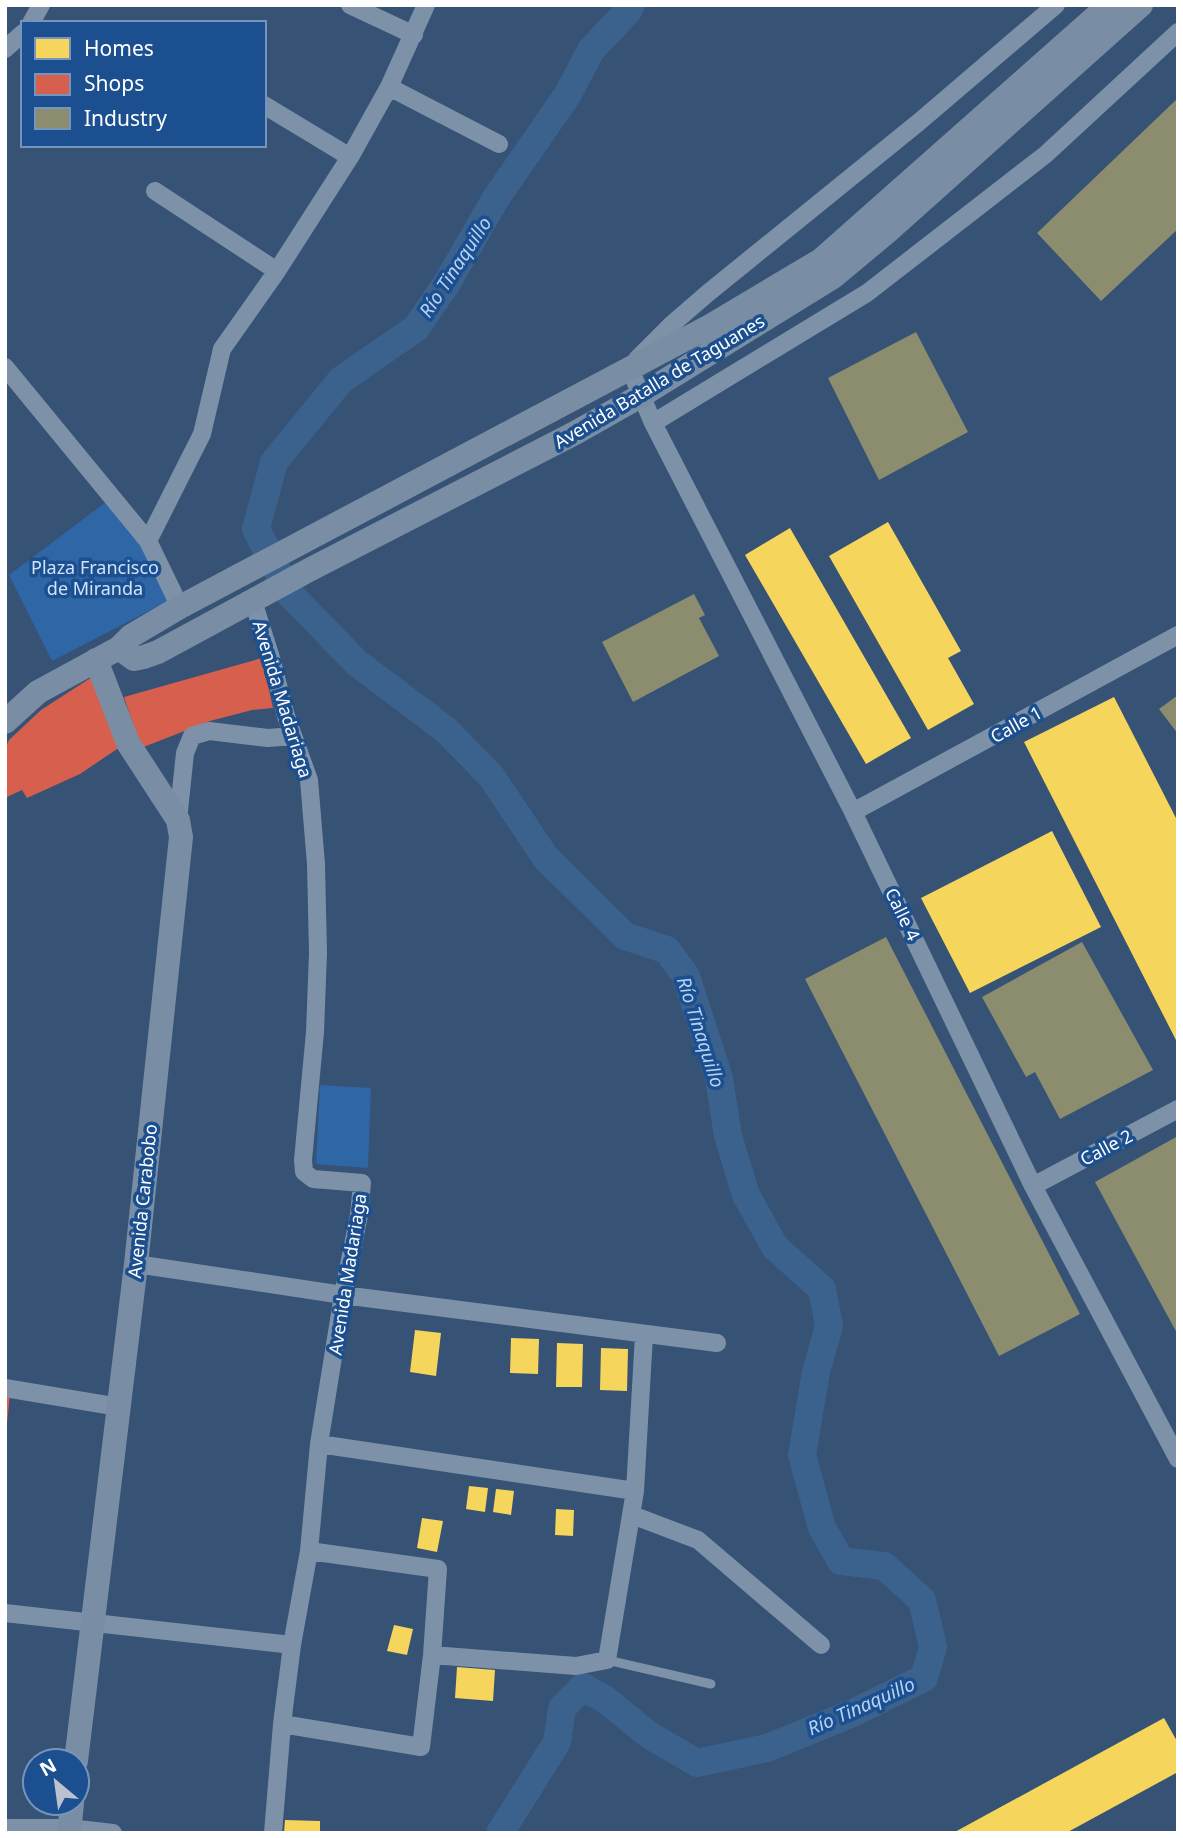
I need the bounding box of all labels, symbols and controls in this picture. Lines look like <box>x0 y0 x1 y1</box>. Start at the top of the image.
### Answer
legend <box>21 21 266 147</box>
text: Homes <box>84 34 154 62</box>
text: Shops <box>84 69 144 97</box>
text: Industry <box>84 104 167 132</box>
water label: Río Tinaquillo <box>413 212 497 322</box>
street label: Avenida Batalla de Taguanes <box>549 308 769 454</box>
park label: Plaza Francisco de Miranda <box>31 555 159 600</box>
street label: Avenida Madariaga <box>248 617 318 781</box>
street label: Calle 1 <box>986 700 1046 748</box>
street label: Calle 4 <box>880 884 926 944</box>
water label: Río Tinaquillo <box>671 973 731 1091</box>
street label: Avenida Carabobo <box>122 1123 162 1279</box>
street label: Calle 2 <box>1076 1123 1136 1171</box>
street label: Avenida Madariaga <box>322 1191 372 1357</box>
water label: Río Tinaquillo <box>803 1671 919 1741</box>
north arrow <box>21 1747 91 1817</box>
text: N <box>35 1752 61 1782</box>

